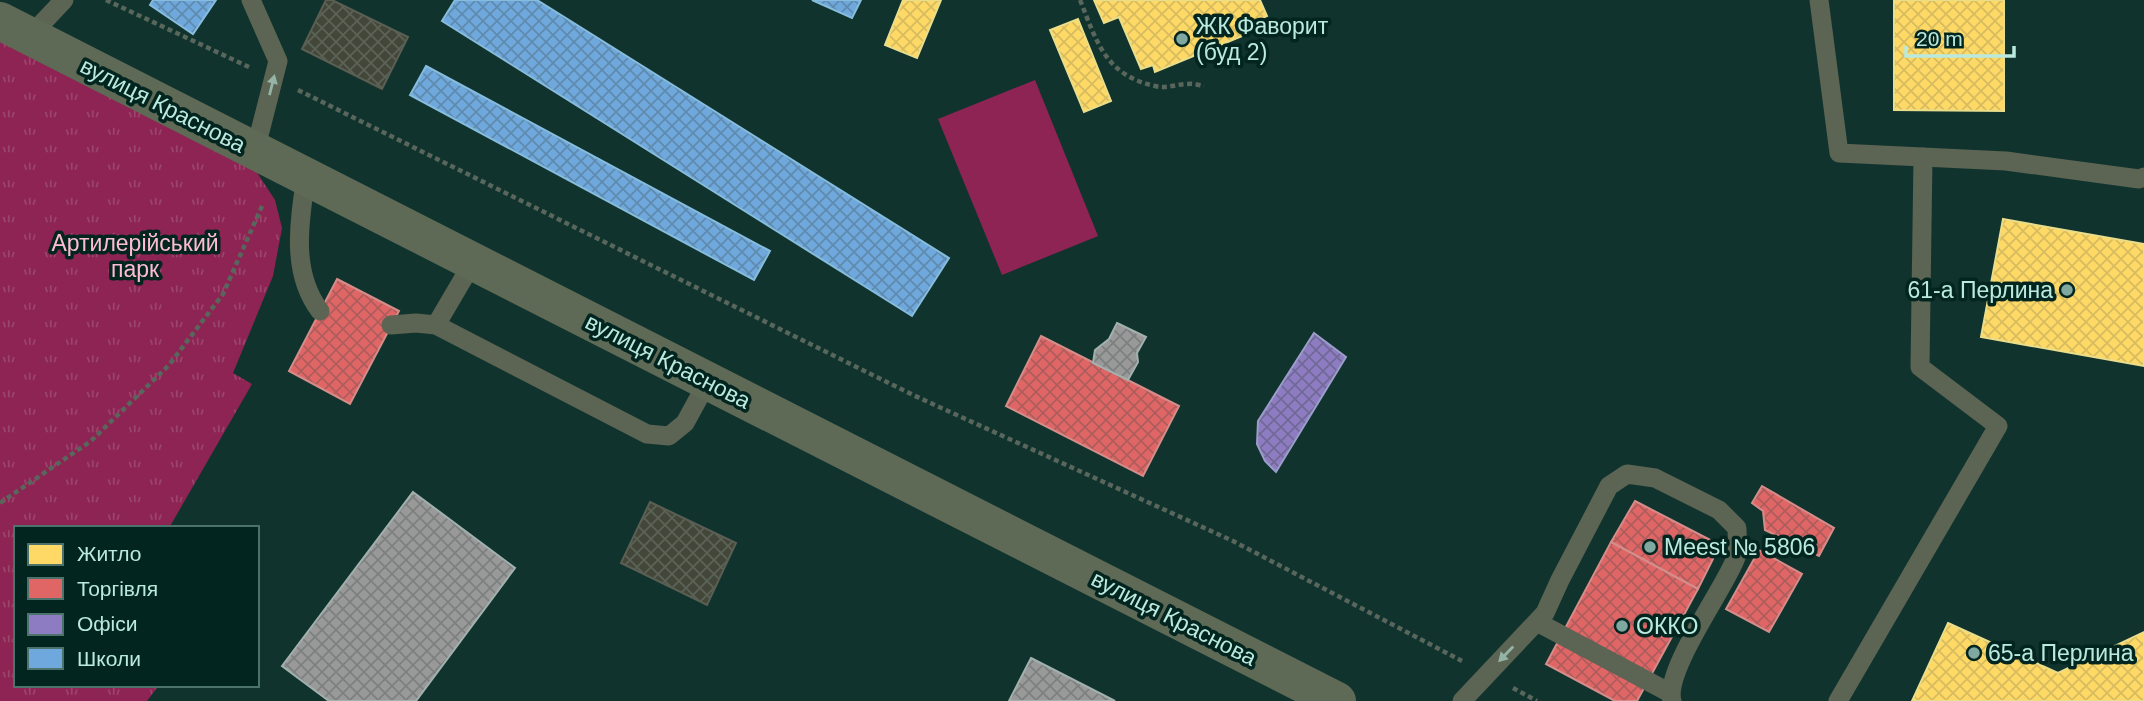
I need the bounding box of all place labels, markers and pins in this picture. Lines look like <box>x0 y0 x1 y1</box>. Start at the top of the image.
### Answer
place label: ЖК Фаворит (буд 2) <box>1196 13 1329 65</box>
marker: ЖК Фаворит (буд 2) <box>1174 31 1190 47</box>
place label: 61-а Перлина <box>1907 277 2053 303</box>
marker: 61-а Перлина <box>2059 282 2075 298</box>
place label: Meest № 5806 <box>1664 534 1815 560</box>
marker: Meest № 5806 <box>1642 539 1658 555</box>
place label: ОККО <box>1636 613 1698 639</box>
marker: ОККО <box>1614 618 1630 634</box>
place label: 65-а Перлина <box>1988 640 2134 666</box>
marker: 65-а Перлина <box>1966 645 1982 661</box>

